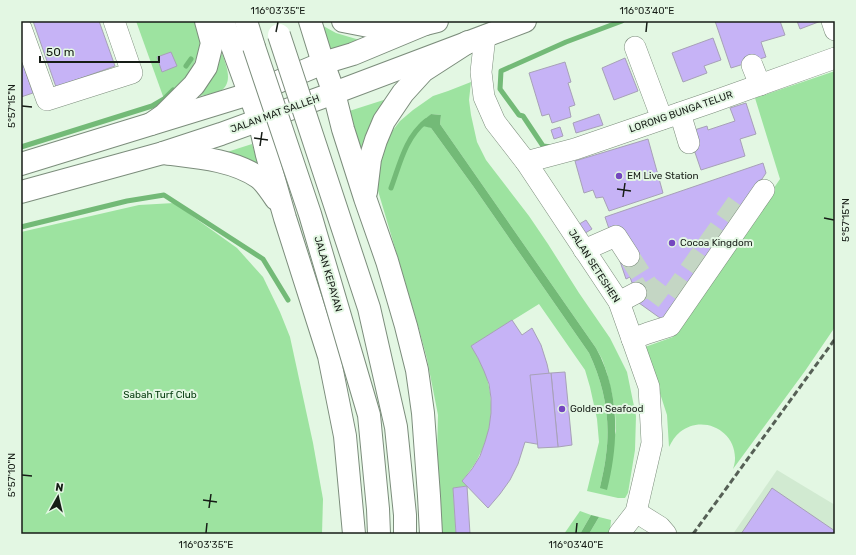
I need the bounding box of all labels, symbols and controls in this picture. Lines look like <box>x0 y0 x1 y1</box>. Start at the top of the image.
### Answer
text: 116°03'35"E <box>251 5 305 17</box>
text: 116°03'40"E <box>620 5 674 17</box>
scale bar <box>40 38 159 64</box>
text: 50 m <box>46 45 74 59</box>
text: 5°57'15"N <box>6 84 18 128</box>
street label: LORONG BUNGA TELUR <box>628 88 735 135</box>
street label: JALAN MAT SALLEH <box>229 92 321 136</box>
place label: EM Live Station <box>627 170 699 182</box>
marker: EM Live Station <box>614 171 624 181</box>
text: 5°57'15"N <box>840 198 852 242</box>
street label: JALAN SETESHEN <box>566 227 622 305</box>
street label: JALAN KEPAYAN <box>311 235 345 313</box>
place label: Cocoa Kingdom <box>680 237 753 249</box>
marker: Cocoa Kingdom <box>667 238 677 248</box>
park label: Sabah Turf Club <box>123 389 197 401</box>
place label: Golden Seafood <box>570 403 644 415</box>
marker: Golden Seafood <box>557 404 567 414</box>
text: 5°57'10"N <box>6 453 18 497</box>
north arrow <box>38 477 78 517</box>
text: N <box>54 481 64 495</box>
text: 116°03'35"E <box>179 539 233 551</box>
text: 116°03'40"E <box>549 539 603 551</box>

